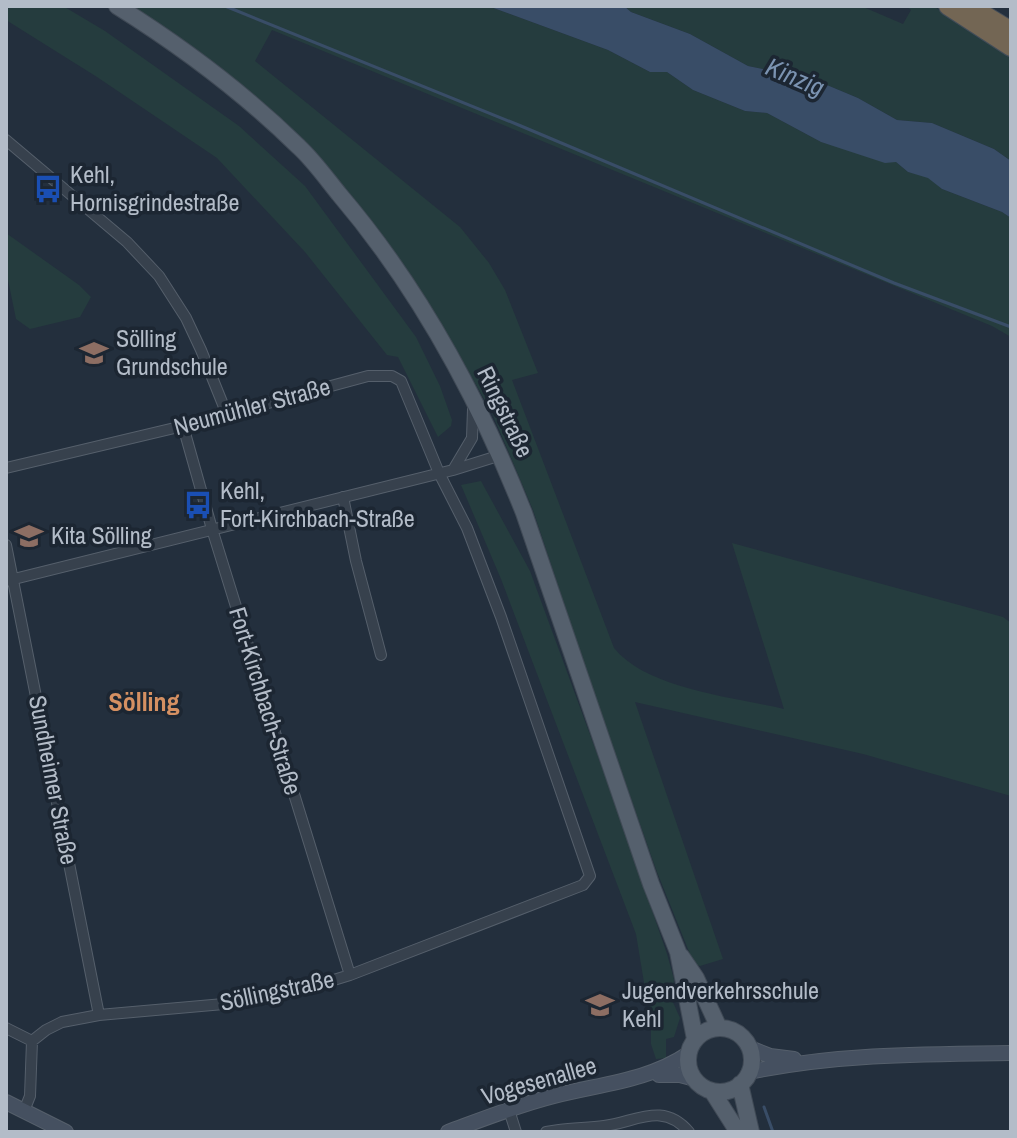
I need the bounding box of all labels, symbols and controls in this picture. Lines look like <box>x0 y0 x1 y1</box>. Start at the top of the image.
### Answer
water label: Kinzig <box>761 49 830 105</box>
place label: Kehl, Hornisgrindestraße <box>70 158 240 218</box>
bus stop icon: Kehl, Hornisgrindestraße <box>33 174 63 204</box>
place label: Sölling Grundschule <box>116 322 228 382</box>
school or university icon: Sölling Grundschule <box>79 338 109 368</box>
street label: Ringstraße <box>470 361 542 462</box>
street label: Neumühler Straße <box>170 370 334 442</box>
place label: Kehl, Fort-Kirchbach-Straße <box>220 474 415 534</box>
bus stop icon: Kehl, Fort-Kirchbach-Straße <box>183 490 213 520</box>
place label: Kita Sölling <box>51 519 152 551</box>
school or university icon: Kita Sölling <box>14 521 44 551</box>
street label: Fort-Kirchbach-Straße <box>222 603 310 799</box>
district label: Sölling <box>108 684 180 719</box>
street label: Sundheimer Straße <box>22 692 86 867</box>
street label: Söllingstraße <box>217 962 337 1018</box>
place label: Jugendverkehrsschule Kehl <box>622 974 819 1034</box>
school or university icon: Jugendverkehrsschule Kehl <box>585 990 615 1020</box>
street label: Vogesenallee <box>478 1048 600 1112</box>

